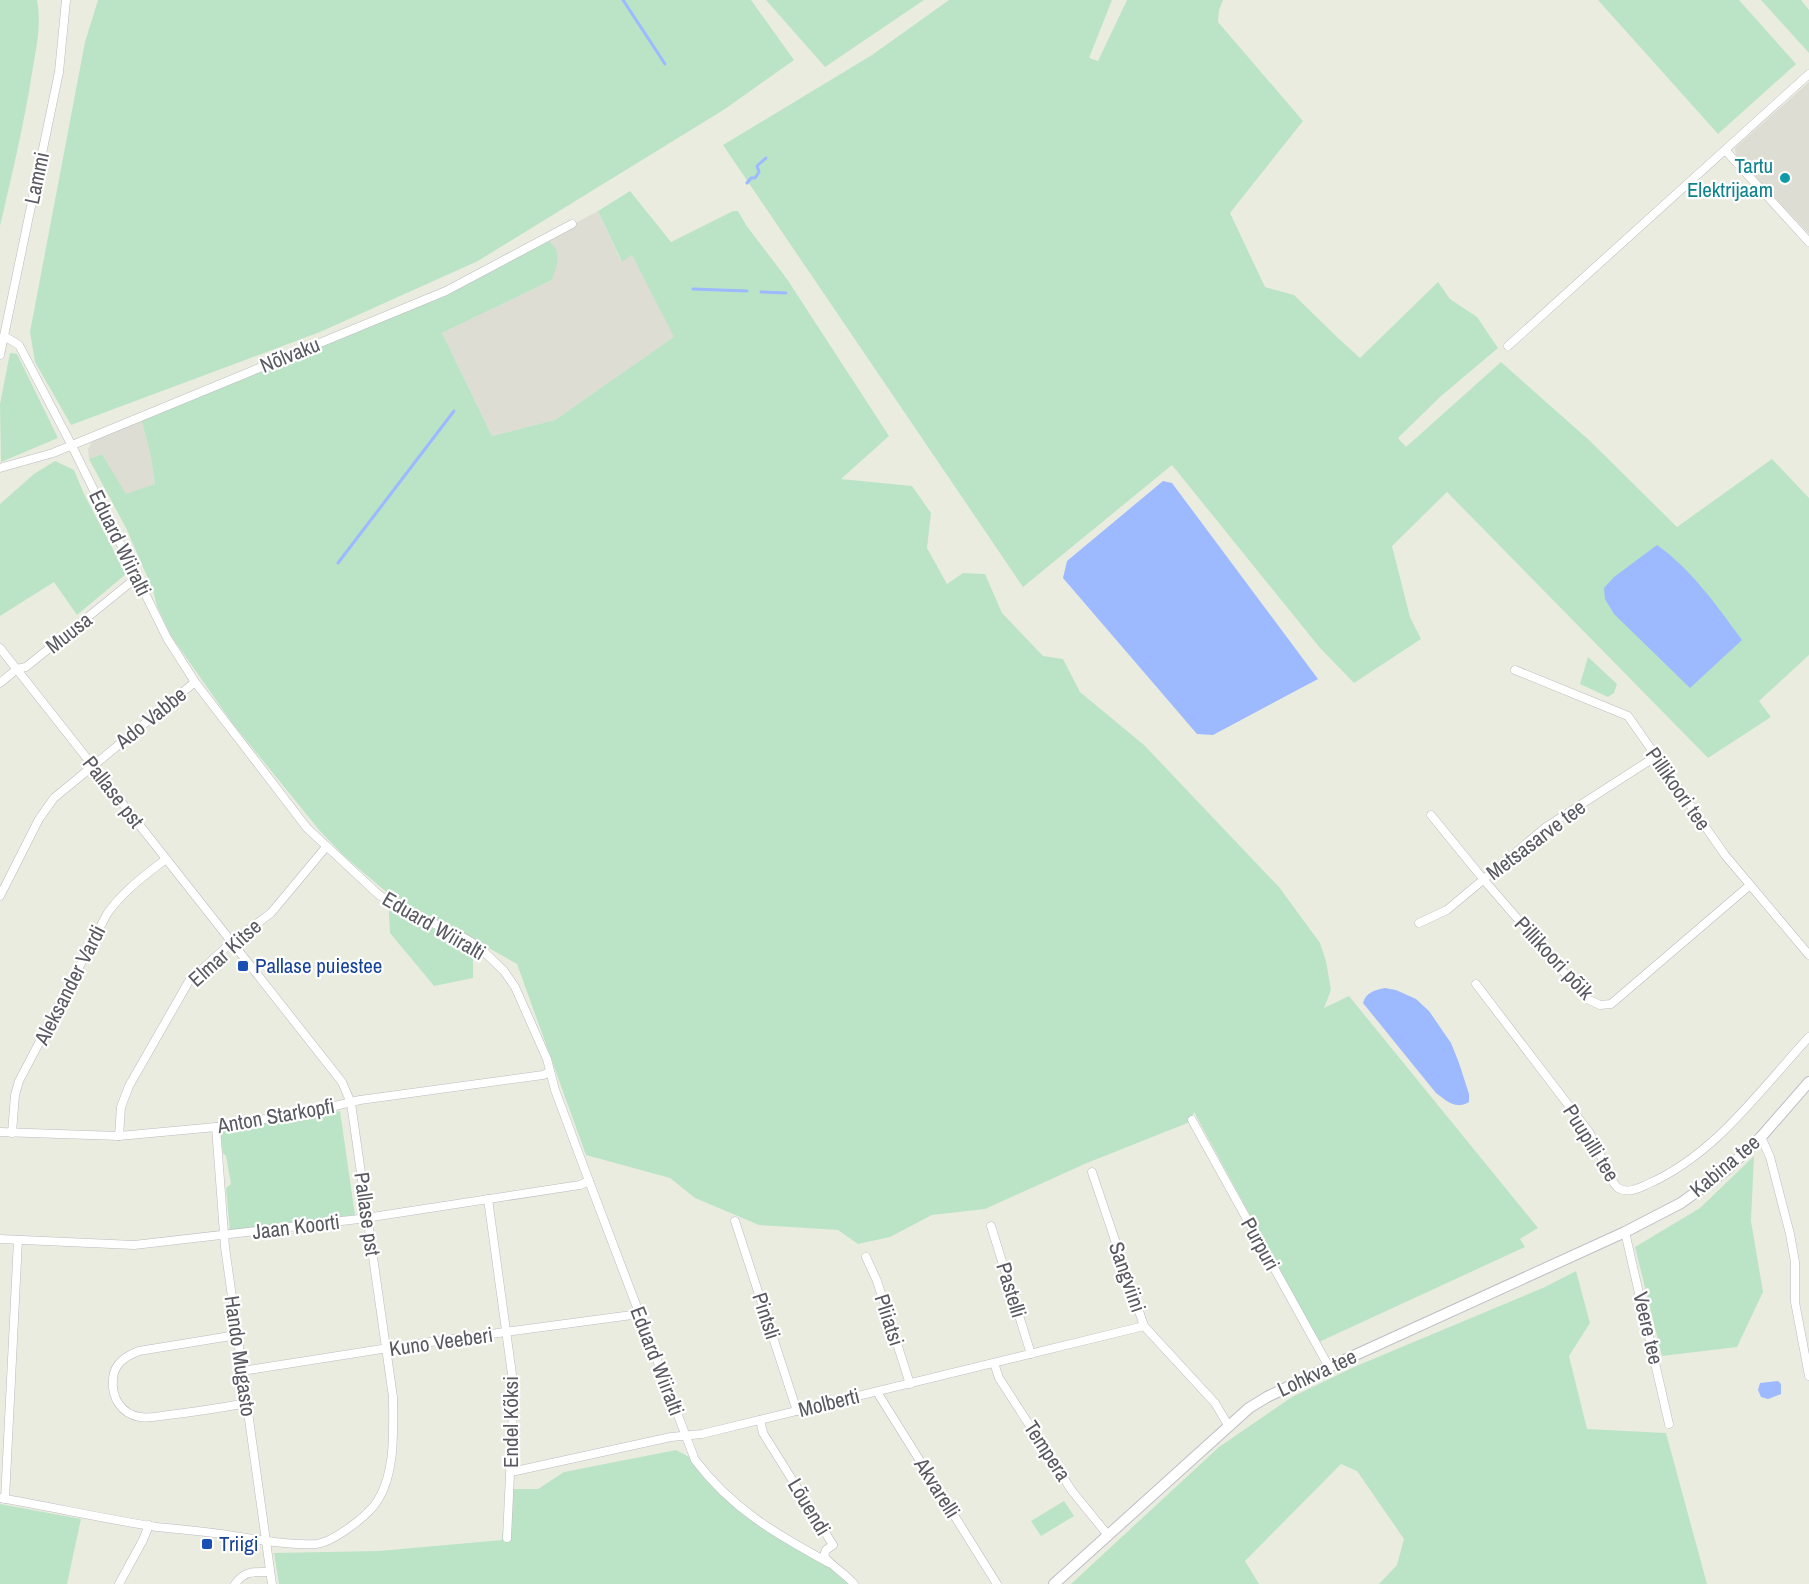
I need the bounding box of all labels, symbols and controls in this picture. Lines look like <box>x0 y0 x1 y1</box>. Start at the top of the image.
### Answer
street label: Lammi <box>17 149 56 207</box>
place label: Tartu Elektrijaam <box>1687 151 1773 204</box>
marker: Tartu Elektrijaam <box>1778 171 1792 185</box>
street label: Nõlvaku <box>256 329 324 380</box>
street label: Eduard Wiiralti <box>82 485 159 601</box>
street label: Muusa <box>39 605 98 660</box>
street label: Ado Vabbe <box>108 680 192 756</box>
street label: Pillikoori tee <box>1639 741 1718 836</box>
street label: Pallase pst <box>76 750 151 834</box>
street label: Metsasarve tee <box>1480 793 1591 887</box>
street label: Eduard Wiiralti <box>377 884 491 967</box>
street label: Pillikoori põik <box>1508 910 1601 1006</box>
street label: Elmar Kitse <box>182 912 267 993</box>
street label: Aleksander Vardi <box>26 920 112 1051</box>
place label: Pallase puiestee <box>255 951 382 980</box>
marker: Pallase puiestee <box>236 959 250 973</box>
street label: Anton Starkopfi <box>214 1091 337 1140</box>
street label: Puupilli tee <box>1556 1099 1627 1187</box>
street label: Kabina tee <box>1683 1128 1766 1204</box>
street label: Pallase pst <box>347 1170 388 1258</box>
street label: Jaan Koorti <box>250 1207 341 1246</box>
street label: Purpuri <box>1234 1212 1287 1275</box>
street label: Sangviini <box>1102 1238 1153 1316</box>
street label: Pastelli <box>989 1259 1034 1321</box>
street label: Pintsli <box>745 1289 788 1343</box>
street label: Veere tee <box>1626 1289 1671 1367</box>
street label: Pliiatsi <box>868 1290 911 1349</box>
street label: Hando Mugasto <box>218 1294 263 1418</box>
street label: Eduard Wiiralti <box>623 1302 692 1420</box>
street label: Kuno Veeberi <box>387 1320 495 1363</box>
street label: Lohkva tee <box>1272 1342 1361 1403</box>
street label: Endel Kõksi <box>496 1376 525 1468</box>
street label: Molberti <box>795 1381 863 1424</box>
street label: Tempera <box>1017 1415 1078 1487</box>
street label: Akvarelli <box>907 1451 967 1523</box>
street label: Lõuendi <box>781 1473 838 1541</box>
place label: Triigi <box>219 1529 259 1558</box>
marker: Triigi <box>200 1537 214 1551</box>

